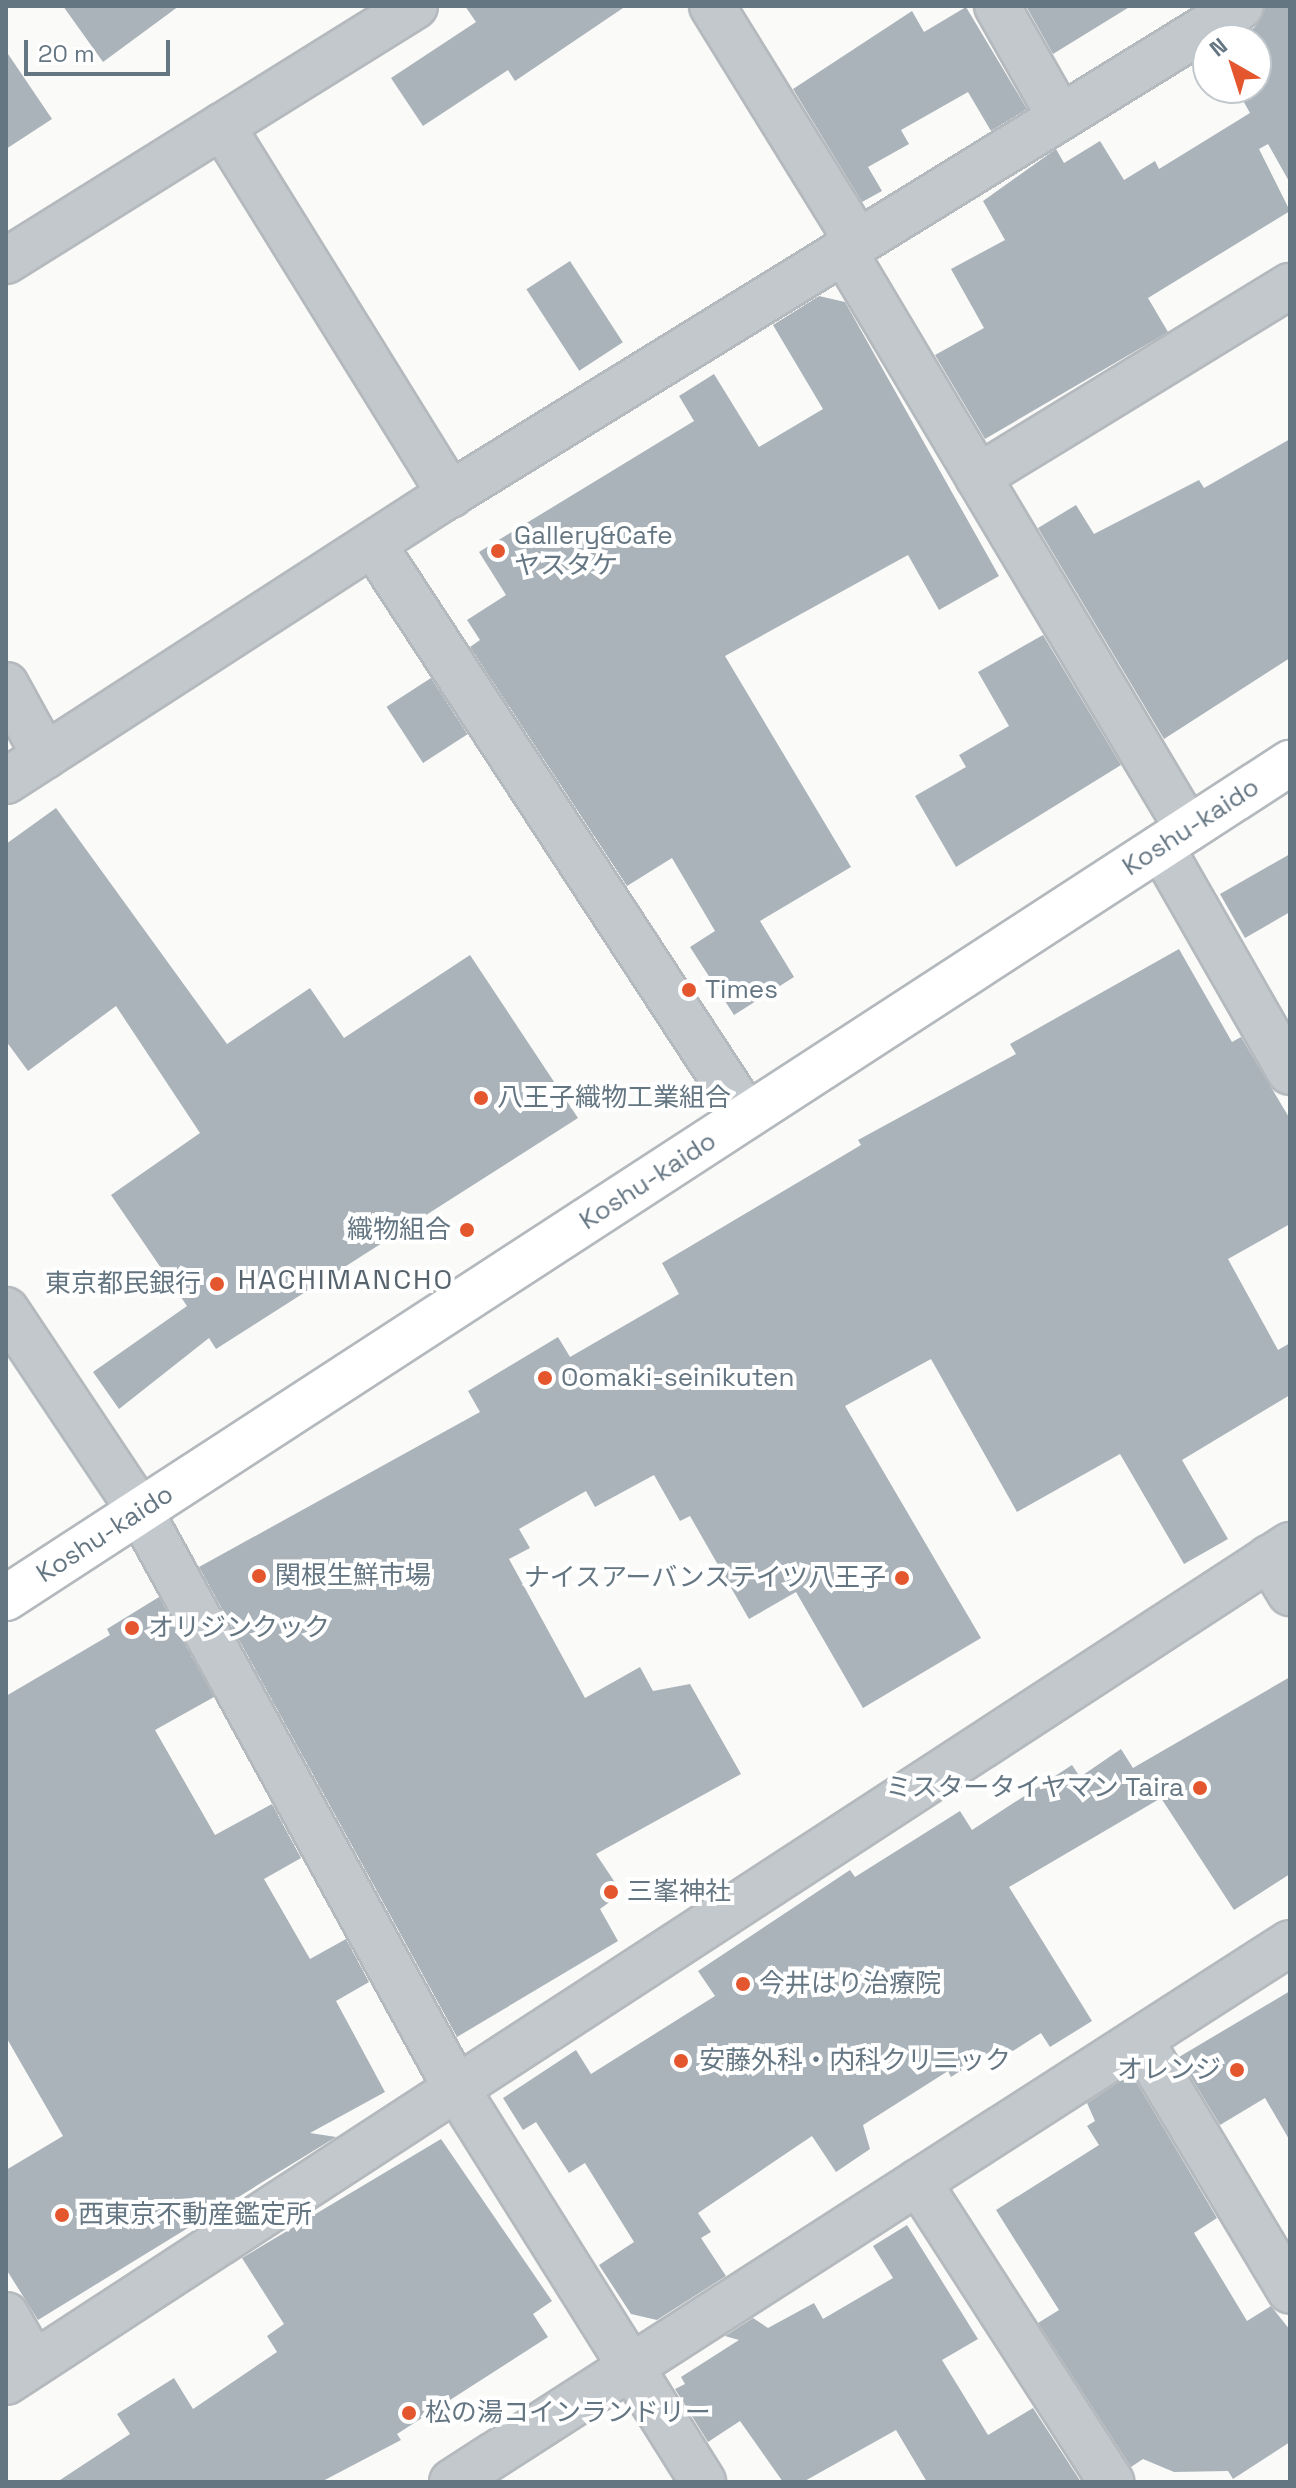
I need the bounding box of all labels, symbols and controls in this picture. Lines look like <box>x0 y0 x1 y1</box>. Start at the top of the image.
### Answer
scale bar <box>28 24 174 74</box>
north arrow <box>1192 24 1272 104</box>
text: N <box>1204 31 1233 62</box>
text: 20 m <box>38 38 95 69</box>
place label: Gallery&Cafe ヤスタケ <box>514 520 673 582</box>
marker: Gallery&Cafe ヤスタケ <box>489 542 507 560</box>
street label: Koshu-kaido <box>1117 771 1265 883</box>
place label: Times <box>705 974 778 1006</box>
marker: Times <box>680 981 698 999</box>
place label: 八王子織物工業組合 <box>497 1082 731 1114</box>
marker: 八王子織物工業組合 <box>472 1089 490 1107</box>
street label: Koshu-kaido <box>574 1125 722 1237</box>
place label: 織物組合 <box>347 1214 451 1246</box>
marker: 織物組合 <box>458 1221 476 1239</box>
district label: HACHIMANCHO <box>238 1262 454 1296</box>
place label: 東京都民銀行 <box>45 1268 201 1300</box>
marker: 東京都民銀行 <box>208 1275 226 1293</box>
place label: Oomaki-seinikuten <box>561 1362 794 1394</box>
marker: Oomaki-seinikuten <box>536 1369 554 1387</box>
street label: Koshu-kaido <box>31 1478 179 1590</box>
place label: 関根生鮮市場 <box>275 1560 431 1592</box>
place label: ナイスアーバンステイツ八王子 <box>524 1562 886 1594</box>
marker: 関根生鮮市場 <box>250 1567 268 1585</box>
marker: ナイスアーバンステイツ八王子 <box>893 1569 911 1587</box>
place label: オリジンクック <box>148 1612 330 1644</box>
marker: オリジンクック <box>123 1619 141 1637</box>
place label: ミスタータイヤマン Taira <box>885 1772 1184 1804</box>
marker: ミスタータイヤマン Taira <box>1191 1779 1209 1797</box>
place label: 三峯神社 <box>627 1876 731 1908</box>
marker: 三峯神社 <box>602 1883 620 1901</box>
place label: 今井はり治療院 <box>759 1968 941 2000</box>
marker: 今井はり治療院 <box>734 1975 752 1993</box>
place label: 安藤外科・内科クリニック <box>699 2045 1011 2077</box>
marker: 安藤外科・内科クリニック <box>670 2050 692 2072</box>
place label: オレンジ <box>1117 2054 1221 2086</box>
marker: オレンジ <box>1228 2061 1246 2079</box>
place label: 西東京不動産鑑定所 <box>78 2199 312 2231</box>
marker: 西東京不動産鑑定所 <box>53 2206 71 2224</box>
place label: 松の湯コインランドリー <box>425 2397 711 2429</box>
marker: 松の湯コインランドリー <box>400 2404 418 2422</box>

